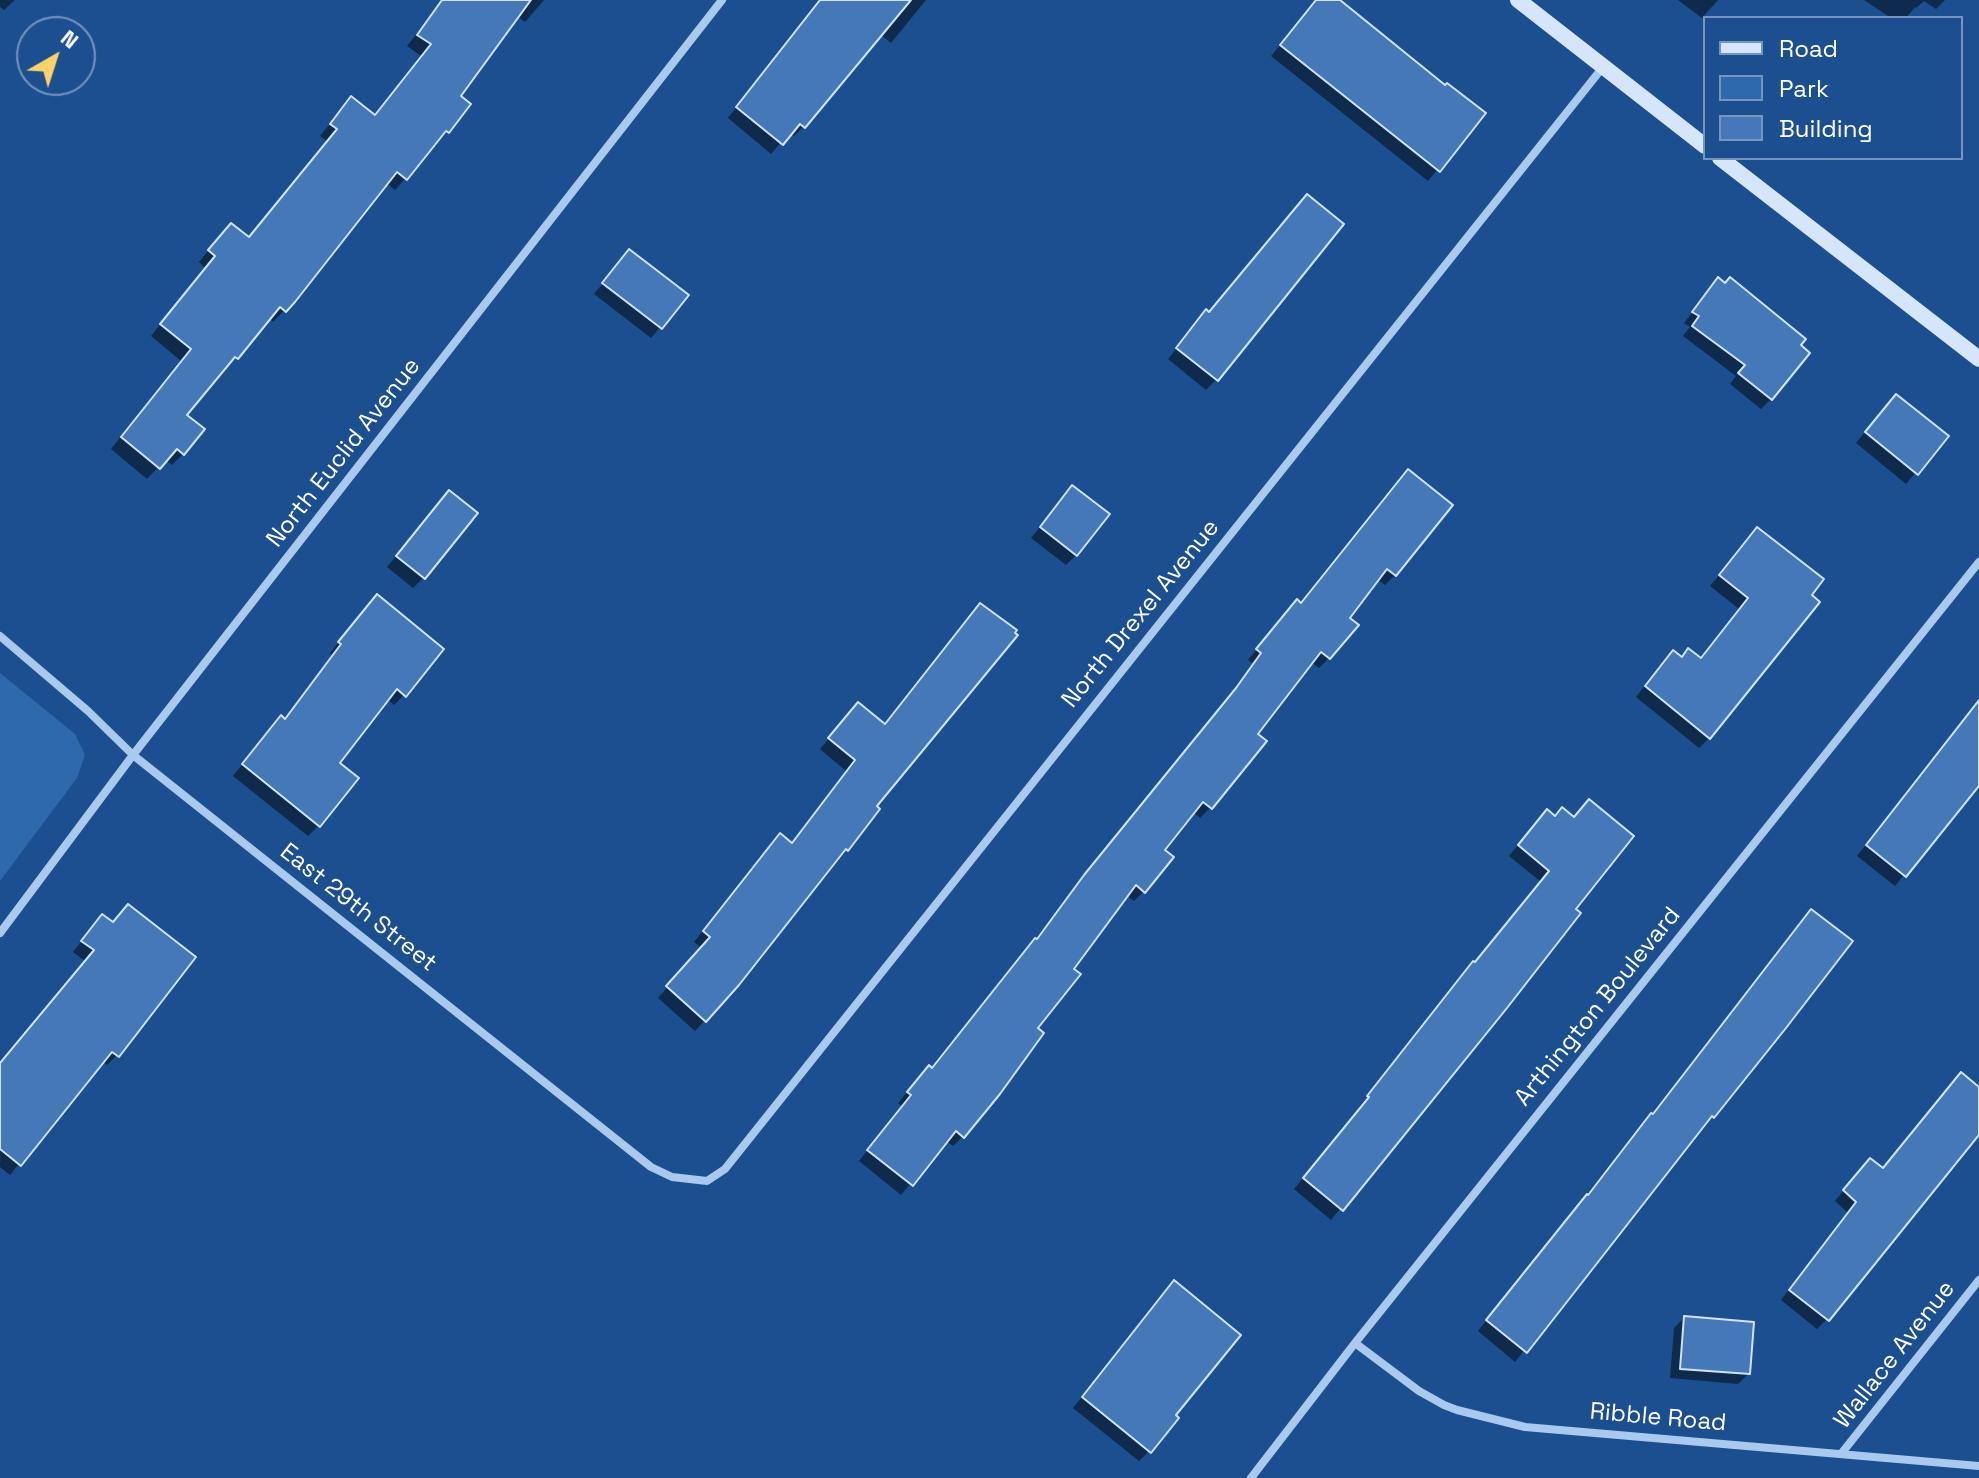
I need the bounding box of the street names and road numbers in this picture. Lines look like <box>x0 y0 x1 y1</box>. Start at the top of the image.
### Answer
street label: North Euclid Avenue <box>261 353 427 553</box>
street label: North Drexel Avenue <box>1056 514 1226 714</box>
street label: East 29th Street <box>274 838 442 978</box>
street label: Arthington Boulevard <box>1509 902 1687 1112</box>
street label: Wallace Avenue <box>1828 1275 1962 1435</box>
street label: Ribble Road <box>1588 1398 1728 1438</box>

